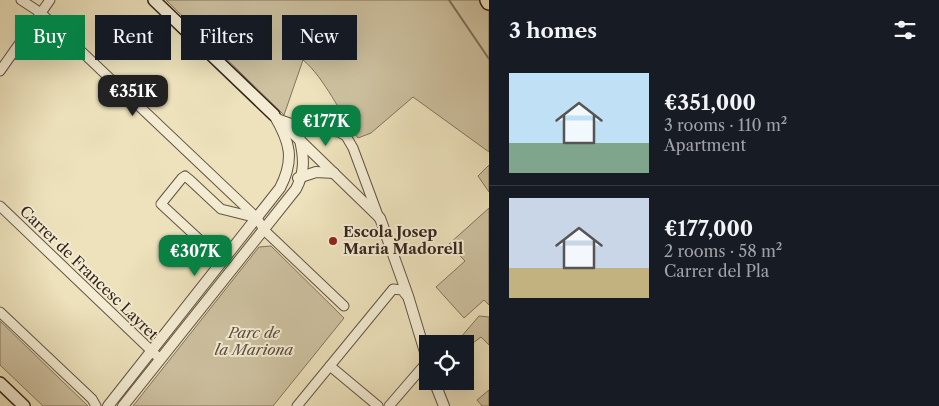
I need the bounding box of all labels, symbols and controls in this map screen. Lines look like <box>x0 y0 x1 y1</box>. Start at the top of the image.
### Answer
chip: Buy <box>15 15 85 60</box>
chip: Rent <box>95 15 171 60</box>
chip: Filters <box>181 15 272 60</box>
chip: New <box>282 15 357 60</box>
icon: filters <box>891 16 919 44</box>
text: 3 homes <box>509 18 597 43</box>
pin: €351K <box>98 74 168 117</box>
text: €351K <box>109 81 157 101</box>
text: €351,000 <box>664 90 756 115</box>
icon: home <box>549 93 609 153</box>
pin: €177K <box>291 104 361 147</box>
text: €177K <box>303 111 349 131</box>
text: 3 rooms · 110 m² <box>664 115 787 135</box>
text: Apartment <box>664 135 746 155</box>
street label: Carrer de Francesc Layret <box>16 201 163 344</box>
text: €177,000 <box>664 216 753 241</box>
icon: home <box>549 218 609 278</box>
place label: Escola Josep Maria Madorell <box>343 222 463 258</box>
pin: €307K <box>160 234 230 277</box>
marker: Escola Josep Maria Madorell <box>327 235 339 247</box>
text: €307K <box>170 241 220 261</box>
text: 2 rooms · 58 m² <box>664 241 782 261</box>
text: Carrer del Pla <box>664 261 769 281</box>
park label: Parc de la Mariona <box>215 323 293 359</box>
map controls <box>419 335 474 390</box>
button: locate <box>419 335 474 390</box>

